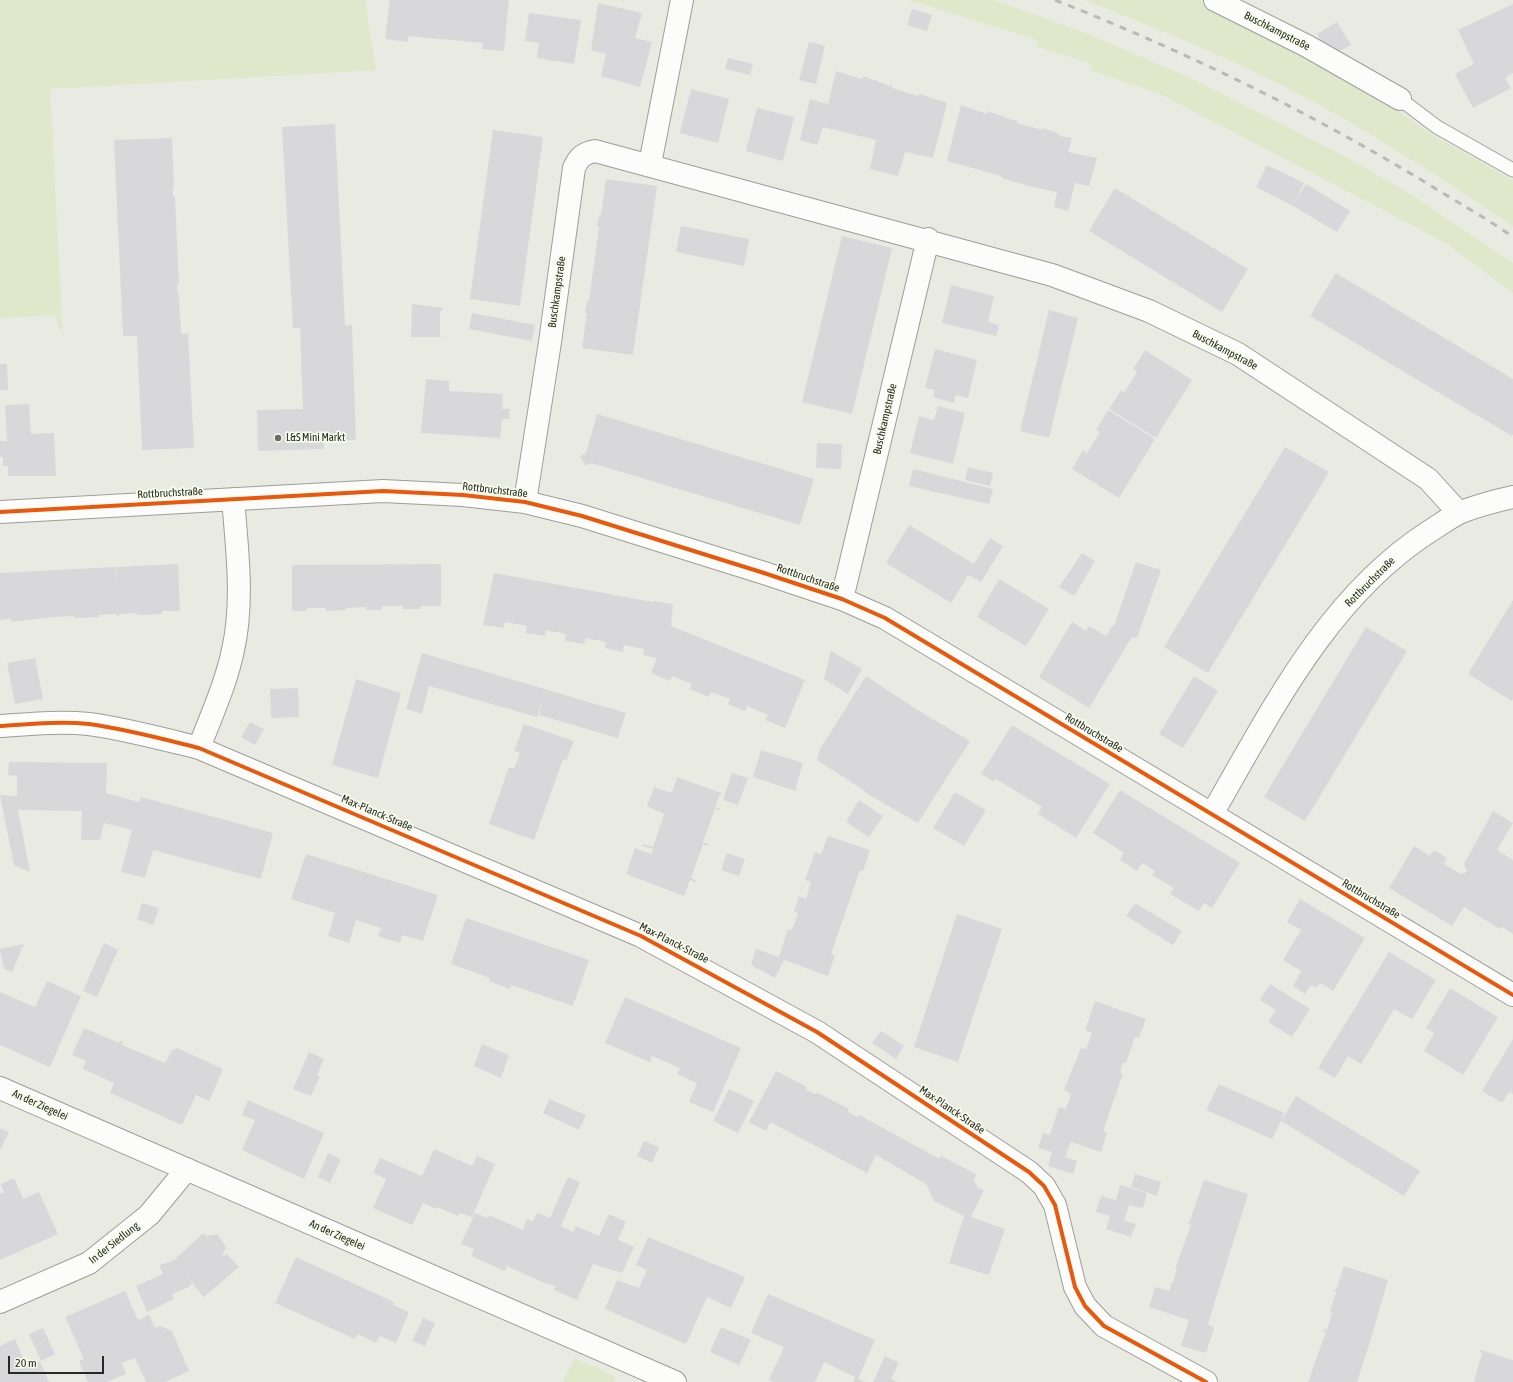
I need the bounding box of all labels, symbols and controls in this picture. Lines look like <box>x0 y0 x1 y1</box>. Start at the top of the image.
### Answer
street label: Buschkampstraße <box>1242 9 1312 53</box>
street label: Buschkampstraße <box>545 255 569 329</box>
street label: Buschkampstraße <box>1190 327 1260 373</box>
street label: Buschkampstraße <box>870 382 900 456</box>
place label: L&S Mini Markt <box>286 431 345 445</box>
marker: L&S Mini Markt <box>273 433 283 443</box>
street label: Rottbruchstraße <box>462 479 528 501</box>
street label: Rottbruchstraße <box>137 485 203 501</box>
street label: Rottbruchstraße <box>1342 554 1398 610</box>
street label: Rottbruchstraße <box>775 561 841 595</box>
street label: Rottbruchstraße <box>1063 710 1125 756</box>
street label: Max-Planck-Straße <box>339 792 415 834</box>
street label: Rottbruchstraße <box>1340 876 1402 922</box>
street label: Max-Planck-Straße <box>637 920 711 966</box>
street label: Max-Planck-Straße <box>917 1083 987 1137</box>
street label: An der Ziegelei <box>10 1087 70 1123</box>
street label: An der Ziegelei <box>307 1217 367 1253</box>
street label: In der Siedlung <box>86 1219 142 1267</box>
scale bar <box>10 1348 106 1374</box>
text: 20 m <box>15 1356 37 1370</box>

